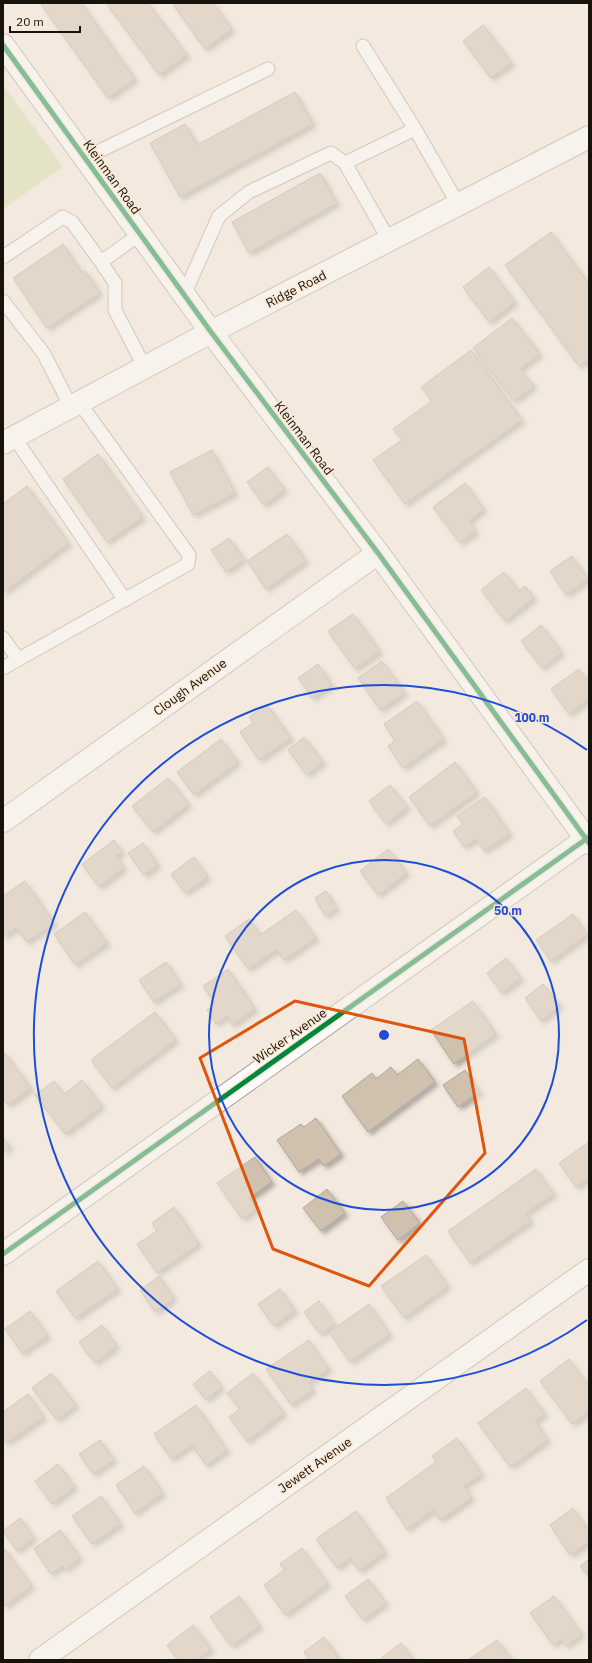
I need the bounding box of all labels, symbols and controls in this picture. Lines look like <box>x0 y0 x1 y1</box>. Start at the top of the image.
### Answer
scale bar <box>10 8 80 34</box>
text: 20 m <box>16 14 44 29</box>
street label: Kleinman Road <box>79 136 145 218</box>
street label: Ridge Road <box>263 266 329 312</box>
street label: Kleinman Road <box>271 398 337 478</box>
street label: Clough Avenue <box>150 655 230 719</box>
text: 100 m <box>514 710 550 725</box>
text: 50 m <box>494 903 522 918</box>
street label: Wicker Avenue <box>250 1004 330 1068</box>
centre of rings <box>377 1028 391 1042</box>
street label: Jewett Avenue <box>275 1433 355 1497</box>

